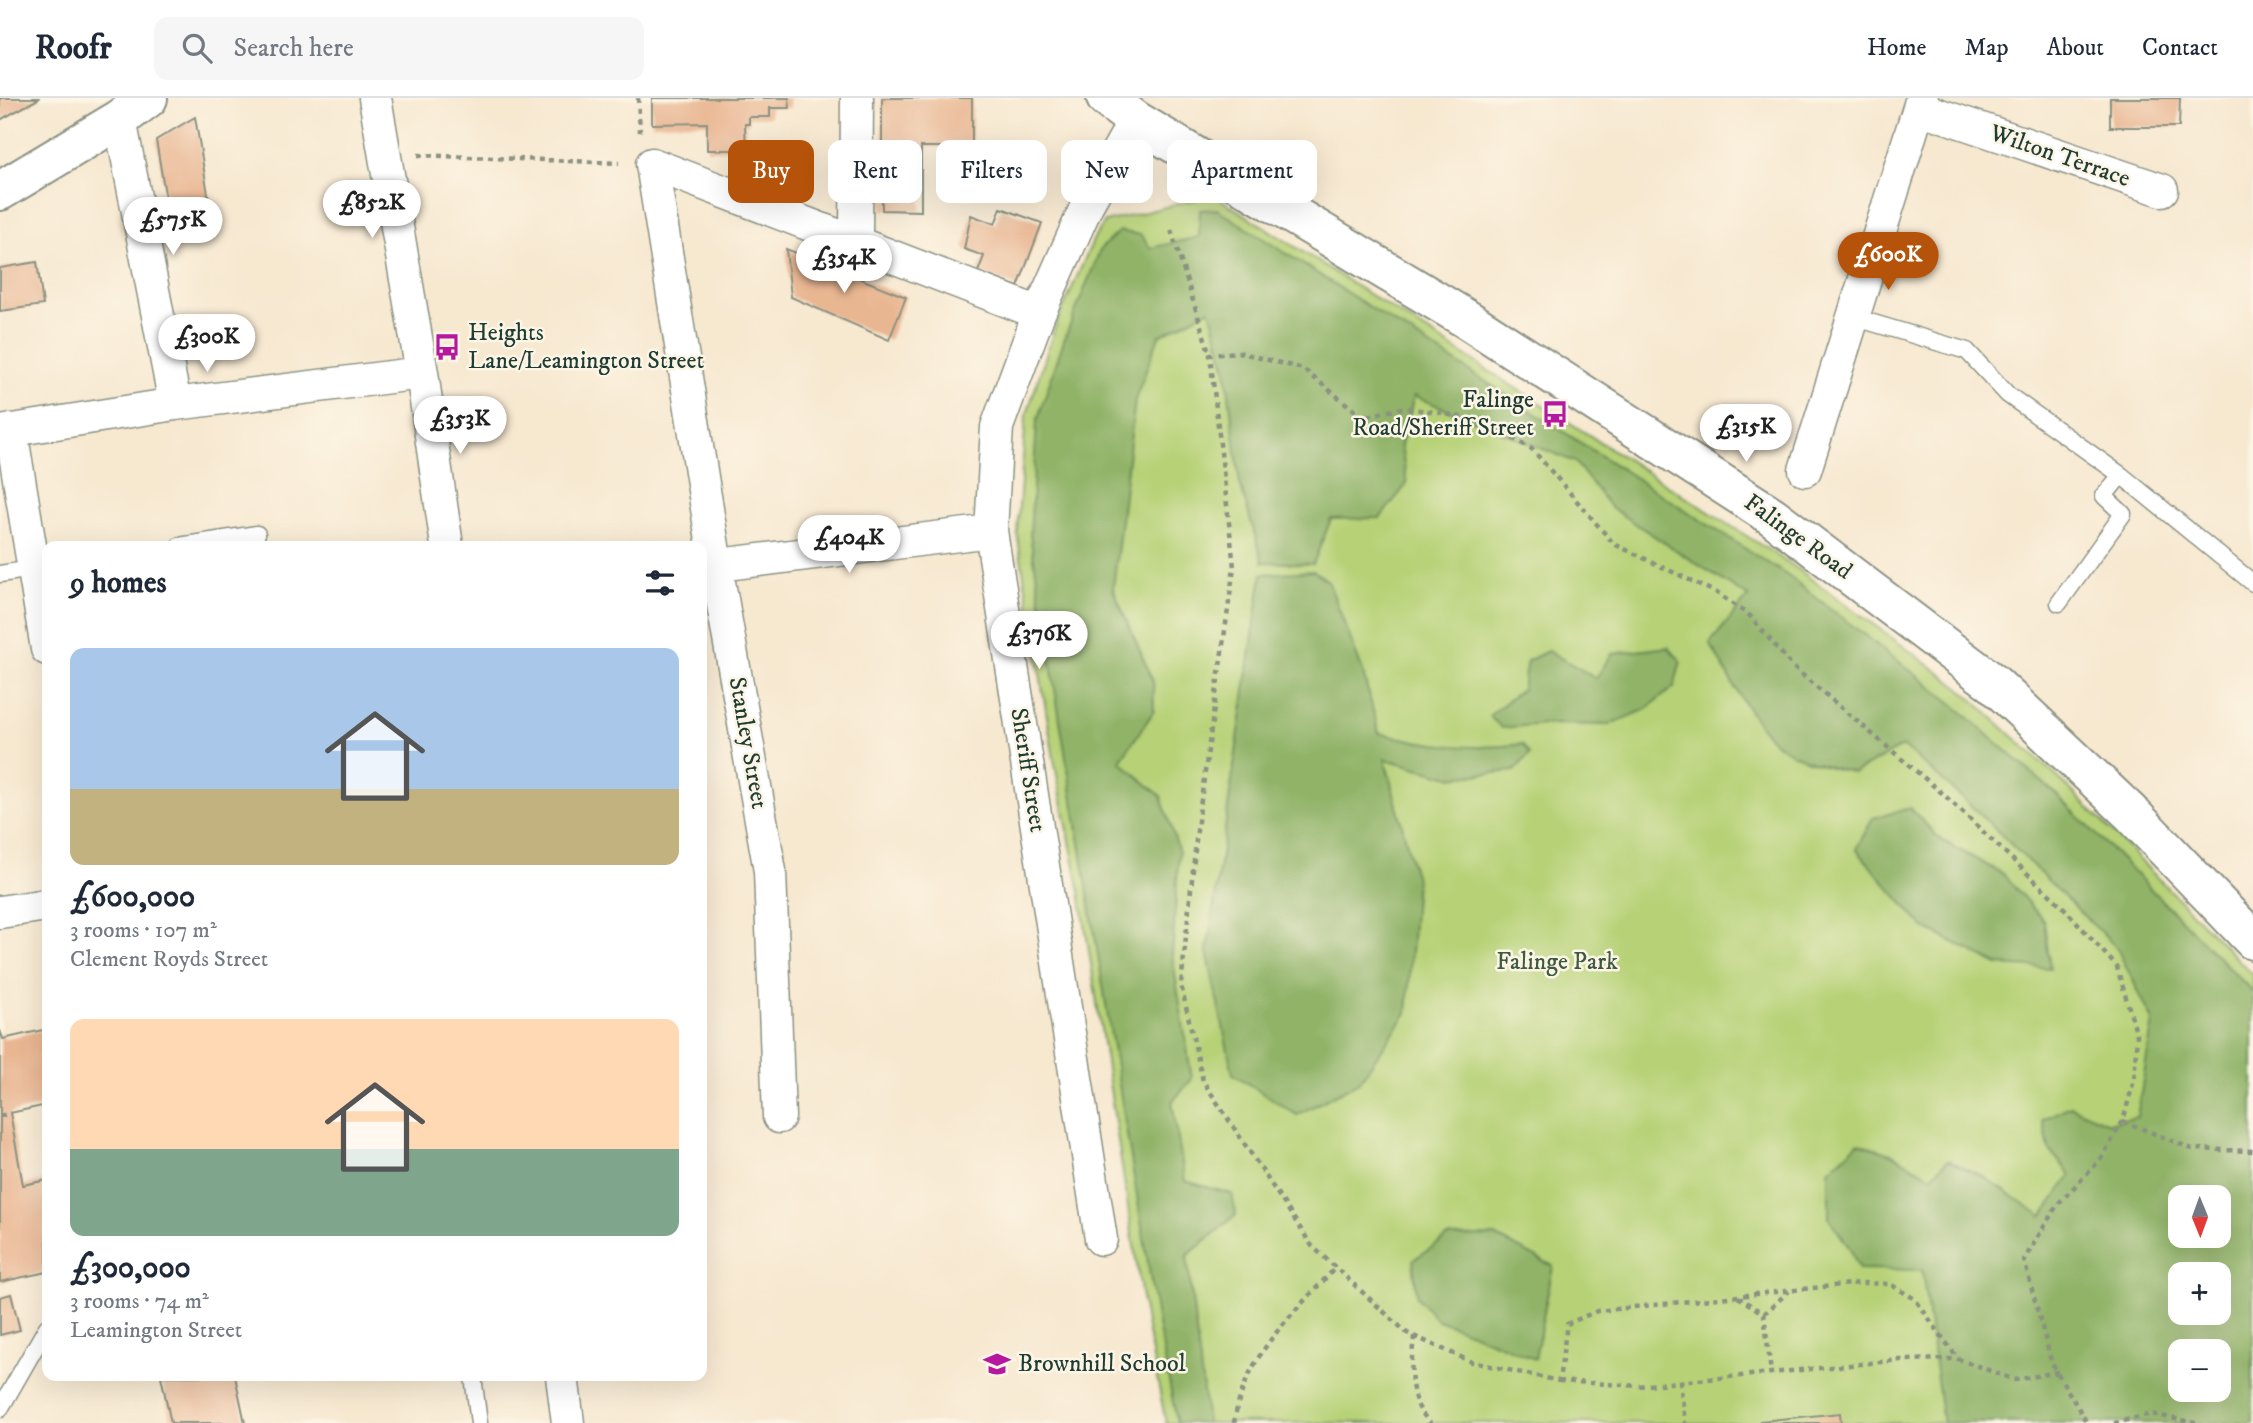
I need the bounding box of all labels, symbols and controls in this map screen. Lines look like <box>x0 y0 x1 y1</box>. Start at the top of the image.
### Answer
search box <box>154 17 644 80</box>
text: Roofr <box>35 28 112 69</box>
icon: search <box>178 29 216 67</box>
text: Search here <box>234 32 354 65</box>
text: Home <box>1867 33 1926 63</box>
text: Map <box>1964 33 2009 63</box>
text: About <box>2047 33 2104 63</box>
text: Contact <box>2142 33 2218 63</box>
street label: Wilton Terrace <box>1985 118 2134 194</box>
chip: Buy <box>728 140 814 203</box>
chip: Rent <box>828 140 922 203</box>
chip: Filters <box>936 140 1047 203</box>
chip: New <box>1061 140 1153 203</box>
chip: Apartment <box>1167 140 1317 203</box>
pin: £852K <box>323 180 421 240</box>
text: £852K <box>339 188 405 217</box>
pin: £575K <box>124 198 222 257</box>
text: £575K <box>140 205 206 234</box>
pin: £600K <box>1839 232 1937 292</box>
pin: £354K <box>795 236 893 295</box>
text: £600K <box>1854 240 1922 269</box>
text: £354K <box>812 243 876 272</box>
pin: £300K <box>158 314 256 374</box>
place label: Heights Lane/Leamington Street <box>468 318 704 376</box>
text: £300K <box>174 322 240 351</box>
bus stop icon: Heights Lane/Leamington Street <box>432 332 462 362</box>
place label: Falinge Road/Sheriff Street <box>1352 385 1534 443</box>
pin: £353K <box>411 396 509 456</box>
bus stop icon: Falinge Road/Sheriff Street <box>1540 399 1570 429</box>
text: £353K <box>430 404 490 433</box>
pin: £315K <box>1697 404 1795 464</box>
text: £315K <box>1716 412 1776 441</box>
street label: Falinge Road <box>1738 488 1858 586</box>
pin: £404K <box>800 516 898 575</box>
text: £404K <box>814 523 884 552</box>
icon: filters <box>641 564 679 602</box>
text: 9 homes <box>70 565 167 602</box>
pin: £376K <box>990 612 1088 671</box>
text: £376K <box>1007 619 1071 648</box>
street label: Stanley Street <box>722 675 774 812</box>
icon: home <box>312 693 438 819</box>
street label: Sheriff Street <box>1003 706 1053 835</box>
text: £600,000 <box>70 879 195 916</box>
text: 3 rooms · 107 m² <box>70 916 217 945</box>
text: Clement Royds Street <box>70 945 268 974</box>
park label: Falinge Park <box>1496 947 1618 977</box>
icon: home <box>312 1064 438 1190</box>
north arrow <box>2168 1185 2231 1248</box>
map controls <box>2168 1185 2231 1402</box>
text: £300,000 <box>70 1250 191 1287</box>
button: + <box>2168 1262 2231 1325</box>
text: 3 rooms · 74 m² <box>70 1287 209 1316</box>
text: Leamington Street <box>70 1316 242 1345</box>
button: − <box>2168 1339 2231 1402</box>
school or university icon: Brownhill School <box>982 1349 1012 1379</box>
place label: Brownhill School <box>1018 1349 1187 1379</box>

